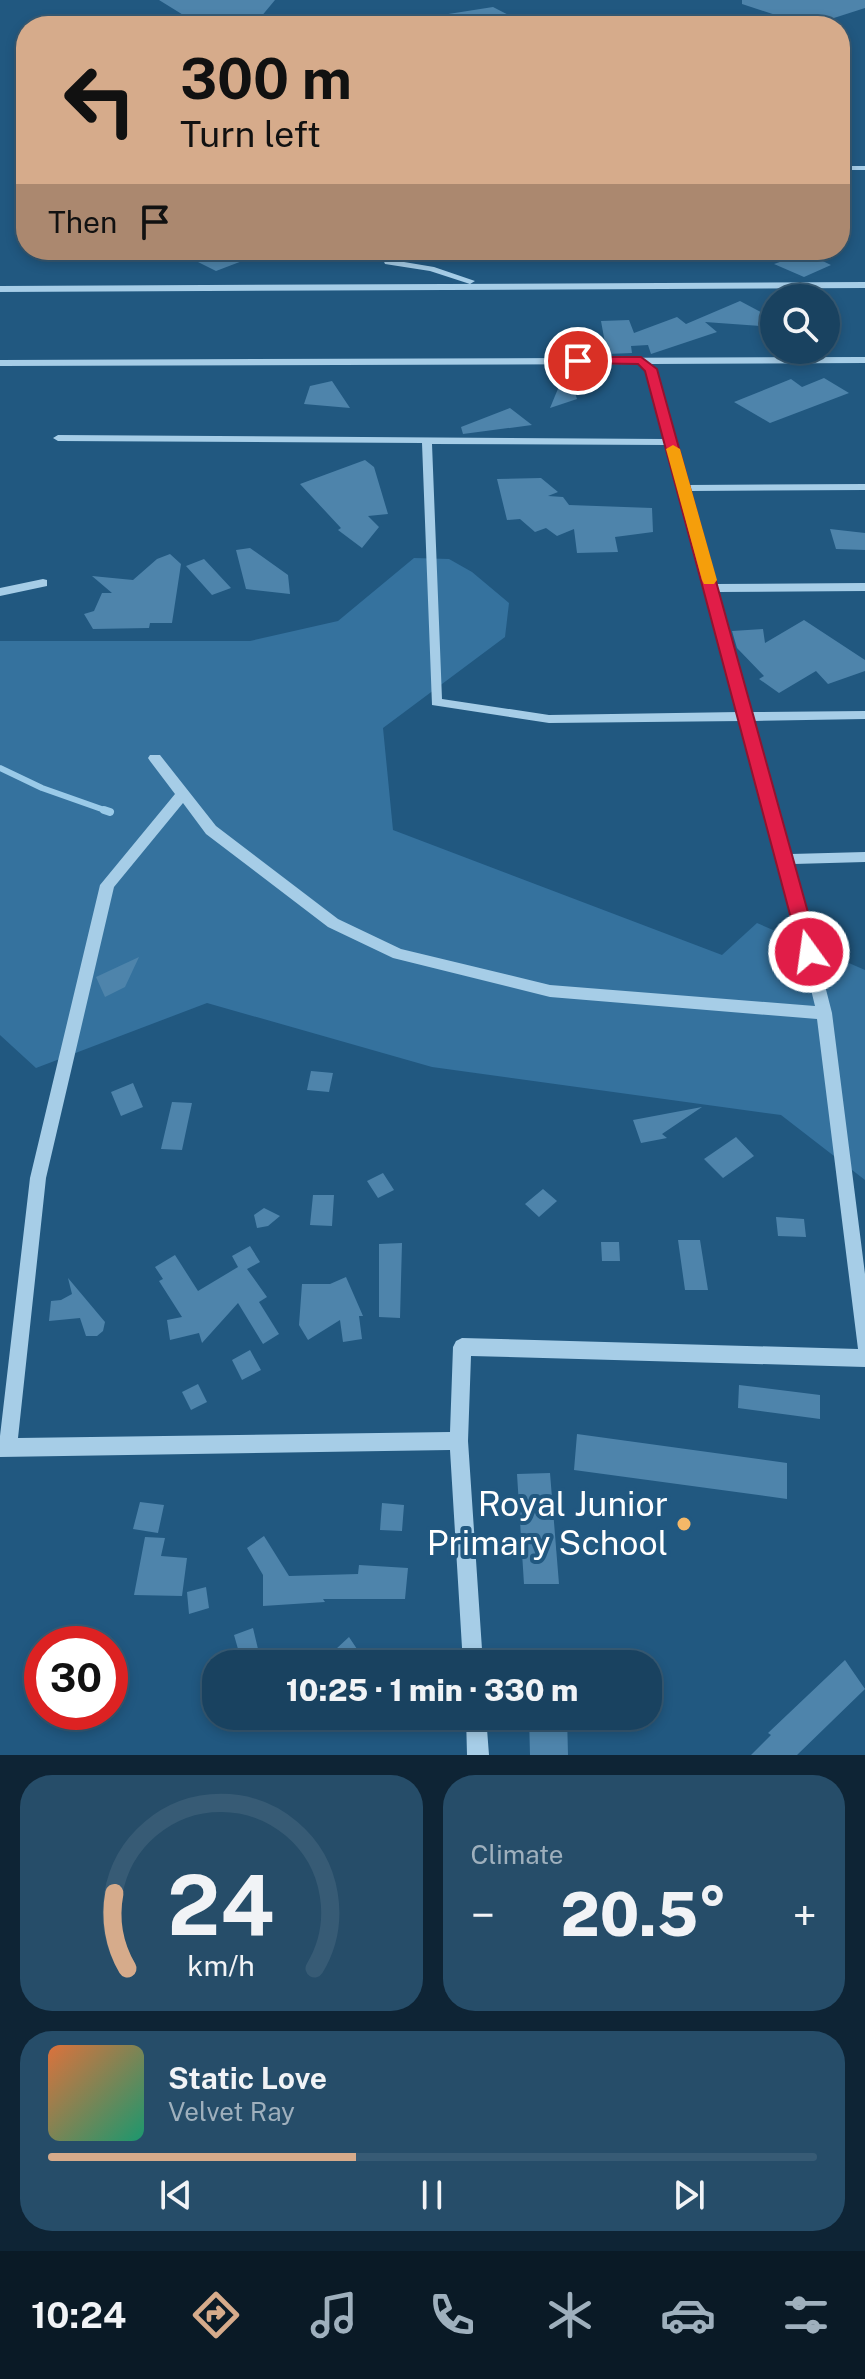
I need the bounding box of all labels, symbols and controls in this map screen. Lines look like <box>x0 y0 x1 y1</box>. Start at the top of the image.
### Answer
text: 300 m <box>180 46 352 112</box>
icon: left <box>48 48 152 152</box>
text: Turn left <box>180 113 321 155</box>
icon: arrive <box>133 200 177 244</box>
text: Then <box>48 204 117 240</box>
map controls <box>760 284 840 364</box>
button: search <box>760 284 840 364</box>
pin <box>544 327 612 395</box>
icon: arrive <box>556 339 600 383</box>
position arrow <box>767 910 851 994</box>
place label: Royal Junior Primary School <box>427 1484 668 1563</box>
marker: Royal Junior Primary School <box>675 1515 693 1533</box>
speed limit sign: 30 <box>24 1626 128 1730</box>
text: 10:25 · 1 min · 330 m <box>286 1672 578 1708</box>
text: Climate <box>471 1839 564 1870</box>
text: 24 <box>168 1856 275 1954</box>
text: 20.5° <box>561 1879 727 1950</box>
text: − <box>471 1889 495 1941</box>
text: + <box>793 1889 817 1941</box>
text: km/h <box>188 1949 255 1982</box>
text: Static Love <box>168 2060 327 2096</box>
text: Velvet Ray <box>168 2096 295 2127</box>
icon: previous <box>154 2173 198 2217</box>
icon: pause <box>410 2173 454 2217</box>
icon: next <box>667 2173 711 2217</box>
icon: directions <box>188 2287 244 2343</box>
icon: music <box>306 2287 362 2343</box>
icon: phone <box>424 2287 480 2343</box>
icon: climate <box>542 2287 598 2343</box>
icon: car <box>660 2287 716 2343</box>
icon: filters <box>778 2287 834 2343</box>
text: 10:24 <box>31 2294 126 2336</box>

